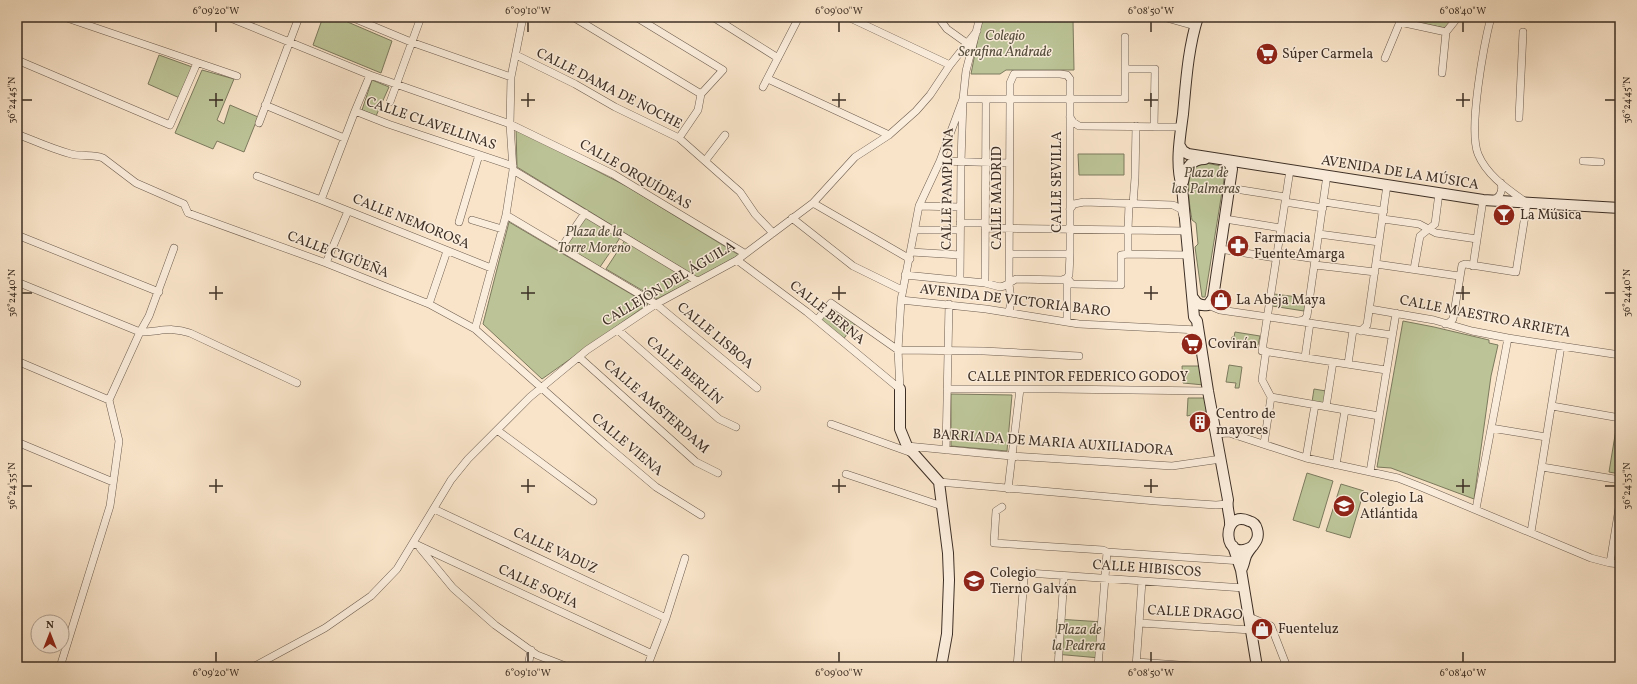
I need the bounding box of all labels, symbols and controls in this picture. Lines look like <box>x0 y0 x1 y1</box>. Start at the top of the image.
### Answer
text: 6°09'20"W <box>193 4 239 18</box>
text: 6°09'10"W <box>505 4 551 18</box>
text: 6°09'00"W <box>815 4 863 18</box>
text: 6°08'50"W <box>1128 4 1174 18</box>
text: 6°08'40"W <box>1440 4 1486 18</box>
park label: Colegio Serafina Andrade <box>958 27 1052 62</box>
supermarket icon: Súper Carmela <box>1254 41 1280 67</box>
street label: CALLE DAMA DE NOCHE <box>533 44 685 134</box>
place label: Súper Carmela <box>1282 45 1373 64</box>
text: 36°24'45"N <box>5 76 19 124</box>
text: 36°24'45"N <box>1620 76 1634 124</box>
street label: CALLE CLAVELLINAS <box>363 93 499 155</box>
street label: CALLE PAMPLONA <box>937 128 959 250</box>
street label: CALLE SEVILLA <box>1048 131 1067 233</box>
street label: CALLE ORQUÍDEAS <box>576 135 694 215</box>
street label: CALLE MADRID <box>988 146 1007 250</box>
street label: AVENIDA DE LA MÚSICA <box>1320 150 1481 195</box>
park label: Plaza de las Palmeras <box>1172 164 1240 199</box>
street label: CALLE NEMOROSA <box>349 190 473 254</box>
bar icon: La Música <box>1491 202 1517 228</box>
place label: La Música <box>1520 206 1582 225</box>
park label: Plaza de la Torre Moreno <box>557 223 631 258</box>
street label: CALLE CIGÜEÑA <box>284 227 392 283</box>
place label: Farmacia FuenteAmarga <box>1254 229 1345 264</box>
pharmacy icon: Farmacia FuenteAmarga <box>1225 233 1251 259</box>
street label: CALLEJÓN DEL ÁGUILA <box>598 236 739 331</box>
text: 36°24'40"N <box>5 268 19 317</box>
text: 36°24'40"N <box>1620 268 1634 317</box>
street label: CALLE BERNA <box>785 277 869 350</box>
street label: AVENIDA DE VICTORIA BARO <box>919 280 1111 322</box>
shop icon: La Abeja Maya <box>1208 287 1234 313</box>
place label: La Abeja Maya <box>1236 291 1326 310</box>
street label: CALLE MAESTRO ARRIETA <box>1398 291 1572 343</box>
street label: CALLE LISBOA <box>673 298 757 374</box>
supermarket icon: Covirán <box>1179 331 1205 357</box>
street label: CALLE BERLÍN <box>642 332 726 410</box>
place label: Covirán <box>1208 335 1257 354</box>
street label: CALLE AMSTERDAM <box>599 356 713 458</box>
street label: CALLE PINTOR FEDERICO GODOY <box>968 368 1188 387</box>
place label: Centro de mayores <box>1216 405 1276 440</box>
street label: CALLE VIENA <box>587 409 667 481</box>
building icon: Centro de mayores <box>1187 409 1213 435</box>
street label: BARRIADA DE MARIA AUXILIADORA <box>932 425 1174 461</box>
text: 36°24'35"N <box>5 462 19 510</box>
text: 36°24'35"N <box>1620 462 1634 510</box>
place label: Colegio La Atlántida <box>1360 489 1424 524</box>
school or university icon: Colegio La Atlántida <box>1331 493 1357 519</box>
street label: CALLE VADUZ <box>510 523 600 579</box>
street label: CALLE HIBISCOS <box>1092 556 1202 582</box>
street label: CALLE SOFÍA <box>495 560 581 614</box>
place label: Colegio Tierno Galván <box>990 564 1077 599</box>
school or university icon: Colegio Tierno Galván <box>961 568 987 594</box>
street label: CALLE DRAGO <box>1147 601 1243 625</box>
north arrow <box>30 614 70 654</box>
shop icon: Fuenteluz <box>1249 616 1275 642</box>
text: N <box>46 618 54 633</box>
place label: Fuenteluz <box>1278 620 1339 639</box>
park label: Plaza de la Pedrera <box>1052 621 1106 656</box>
text: 6°09'20"W <box>193 666 239 680</box>
text: 6°09'10"W <box>505 666 551 680</box>
text: 6°09'00"W <box>815 666 863 680</box>
text: 6°08'50"W <box>1128 666 1174 680</box>
text: 6°08'40"W <box>1440 666 1486 680</box>

